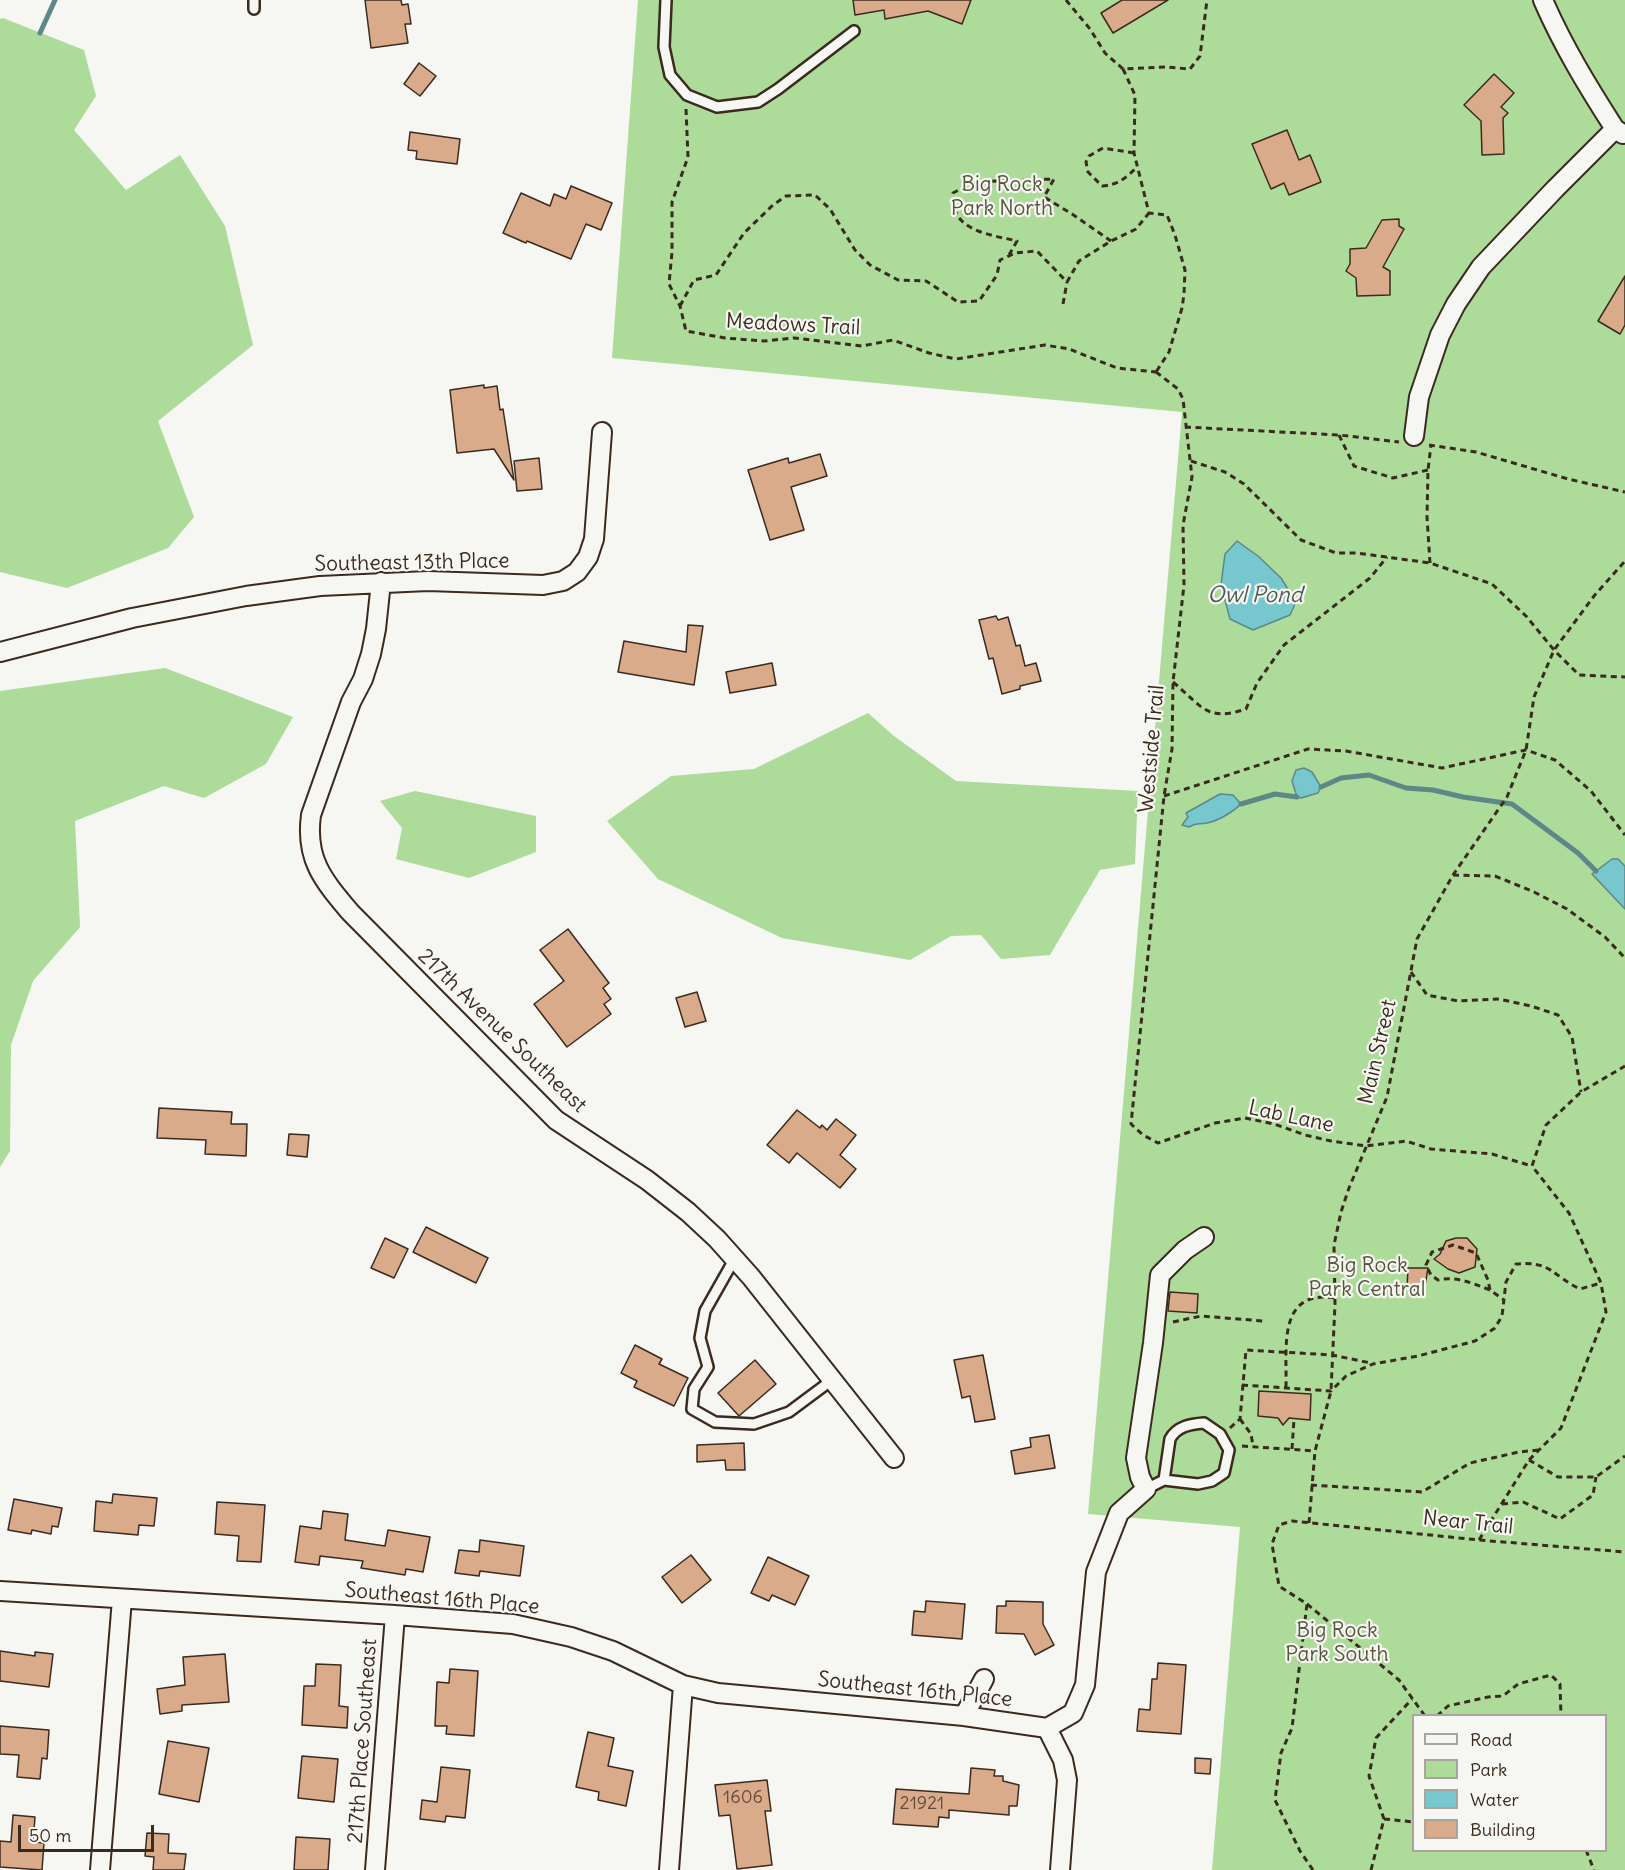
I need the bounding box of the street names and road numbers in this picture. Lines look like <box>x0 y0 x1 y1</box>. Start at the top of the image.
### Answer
street label: Meadows Trail <box>725 309 861 341</box>
street label: Southeast 13th Place <box>314 549 510 577</box>
street label: Westside Trail <box>1134 684 1170 814</box>
street label: 217th Avenue Southeast <box>412 944 592 1118</box>
street label: Main Street <box>1354 997 1402 1107</box>
street label: Lab Lane <box>1246 1096 1336 1138</box>
street label: Near Trail <box>1422 1506 1514 1540</box>
street label: Southeast 16th Place <box>344 1578 540 1620</box>
street label: 217th Place Southeast <box>343 1638 383 1844</box>
street label: Southeast 16th Place <box>817 1667 1013 1713</box>

